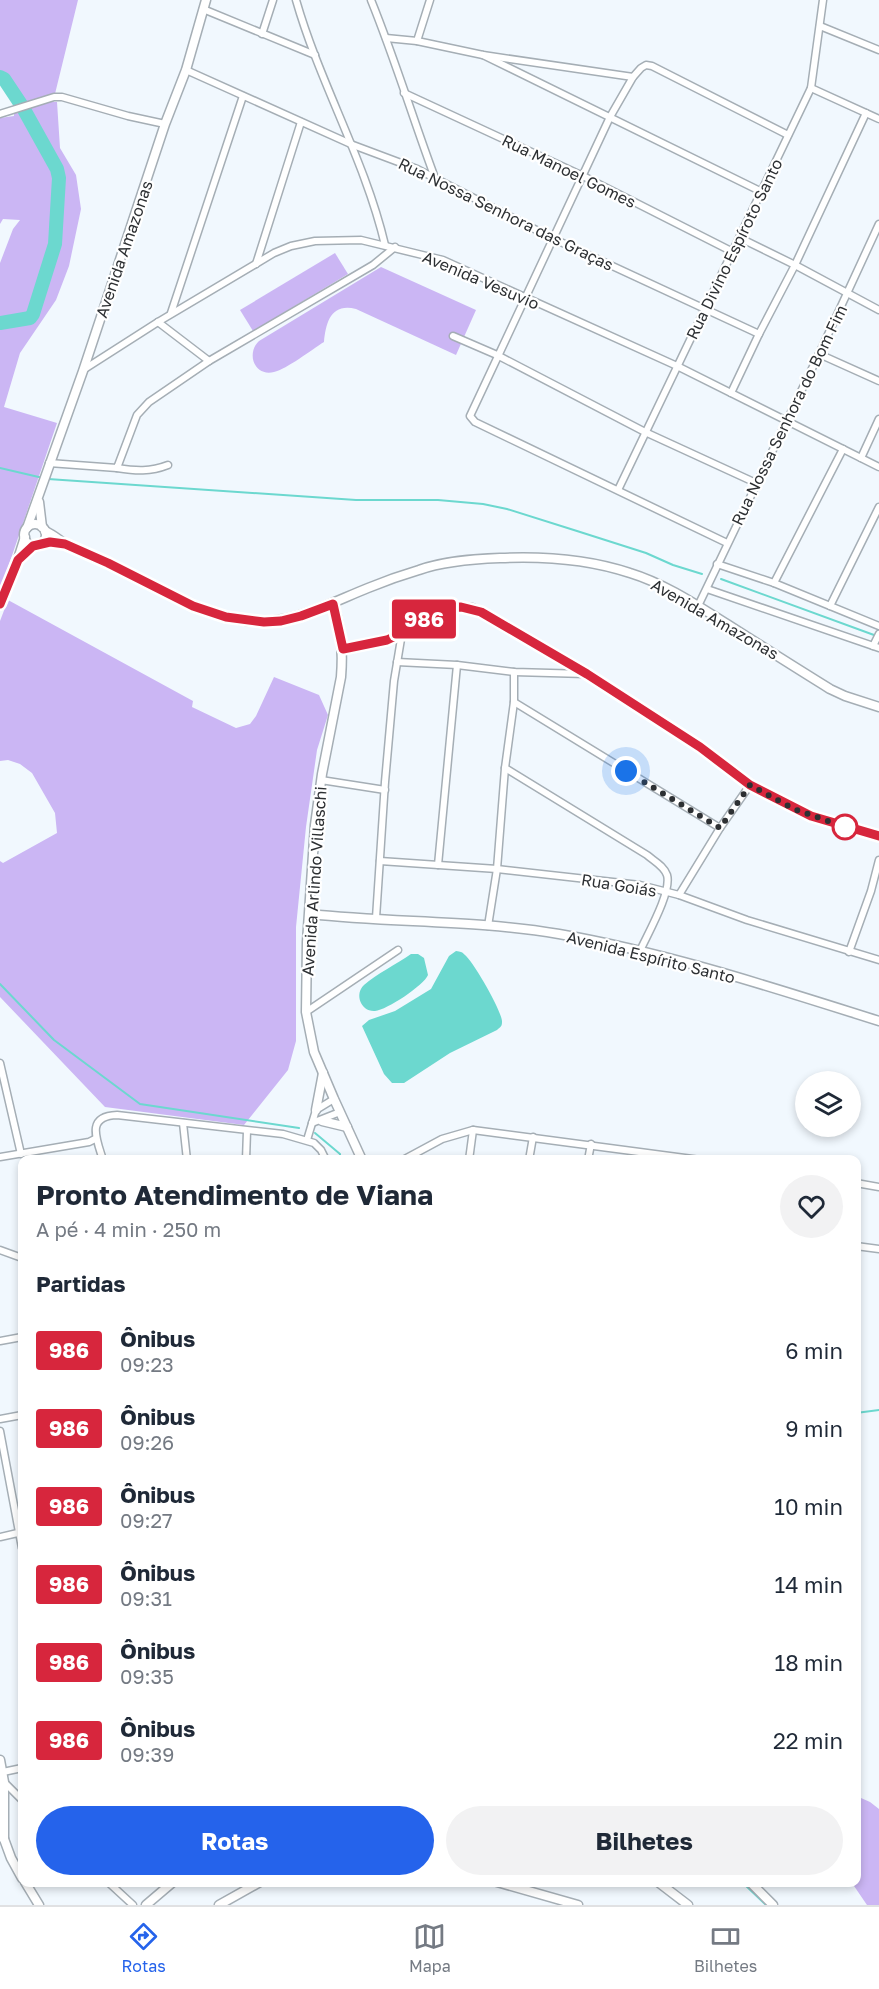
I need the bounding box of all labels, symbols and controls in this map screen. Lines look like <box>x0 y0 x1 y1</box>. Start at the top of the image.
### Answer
street label: Rua Manoel Gomes <box>499 130 639 212</box>
street label: Rua Nossa Senhora das Graças <box>395 153 617 275</box>
street label: Rua Divino Espíroto Santo <box>682 155 786 343</box>
street label: Avenida Amazonas <box>91 178 157 320</box>
street label: Avenida Vesuvio <box>420 246 542 314</box>
street label: Rua Nossa Senhora do Bom Fim <box>727 301 851 529</box>
street label: Avenida Amazonas <box>648 574 782 664</box>
line badge: 986 <box>390 600 458 638</box>
text: 986 <box>404 606 444 632</box>
your location <box>611 756 641 786</box>
street label: Avenida Arlindo Villaschi <box>297 786 331 976</box>
unlabelled marker <box>832 814 858 840</box>
street label: Rua Goiás <box>580 869 658 901</box>
street label: Avenida Espírito Santo <box>565 926 737 988</box>
map controls <box>795 1071 861 1137</box>
button: layers <box>795 1071 861 1137</box>
button: heart <box>780 1175 843 1238</box>
text: Pronto Atendimento de Viana <box>36 1178 433 1211</box>
text: A pé · 4 min · 250 m <box>36 1217 221 1241</box>
text: Partidas <box>36 1270 126 1297</box>
text: Ônibus <box>120 1325 195 1352</box>
text: 986 <box>49 1337 89 1363</box>
text: 6 min <box>785 1337 843 1364</box>
text: 09:23 <box>120 1352 174 1376</box>
text: Ônibus <box>120 1403 195 1430</box>
text: 986 <box>49 1415 89 1441</box>
text: 9 min <box>785 1415 843 1442</box>
text: 09:26 <box>120 1430 174 1454</box>
text: Ônibus <box>120 1481 195 1508</box>
text: 986 <box>49 1493 89 1519</box>
text: 10 min <box>774 1493 843 1520</box>
text: 09:27 <box>120 1508 173 1532</box>
text: Ônibus <box>120 1559 195 1586</box>
text: 986 <box>49 1571 89 1597</box>
text: 14 min <box>775 1571 843 1598</box>
text: 09:31 <box>120 1586 172 1610</box>
text: Ônibus <box>120 1637 195 1664</box>
text: 986 <box>49 1649 89 1675</box>
text: 18 min <box>775 1649 843 1676</box>
text: 09:35 <box>120 1664 174 1688</box>
text: Ônibus <box>120 1715 195 1742</box>
text: 986 <box>49 1727 89 1753</box>
text: 22 min <box>773 1727 843 1754</box>
text: 09:39 <box>120 1742 174 1766</box>
button: Rotas <box>36 1806 434 1875</box>
button: Bilhetes <box>446 1806 843 1875</box>
tab: Rotas <box>122 1920 166 1976</box>
tab: Mapa <box>409 1920 451 1976</box>
tab: Bilhetes <box>694 1920 757 1976</box>

